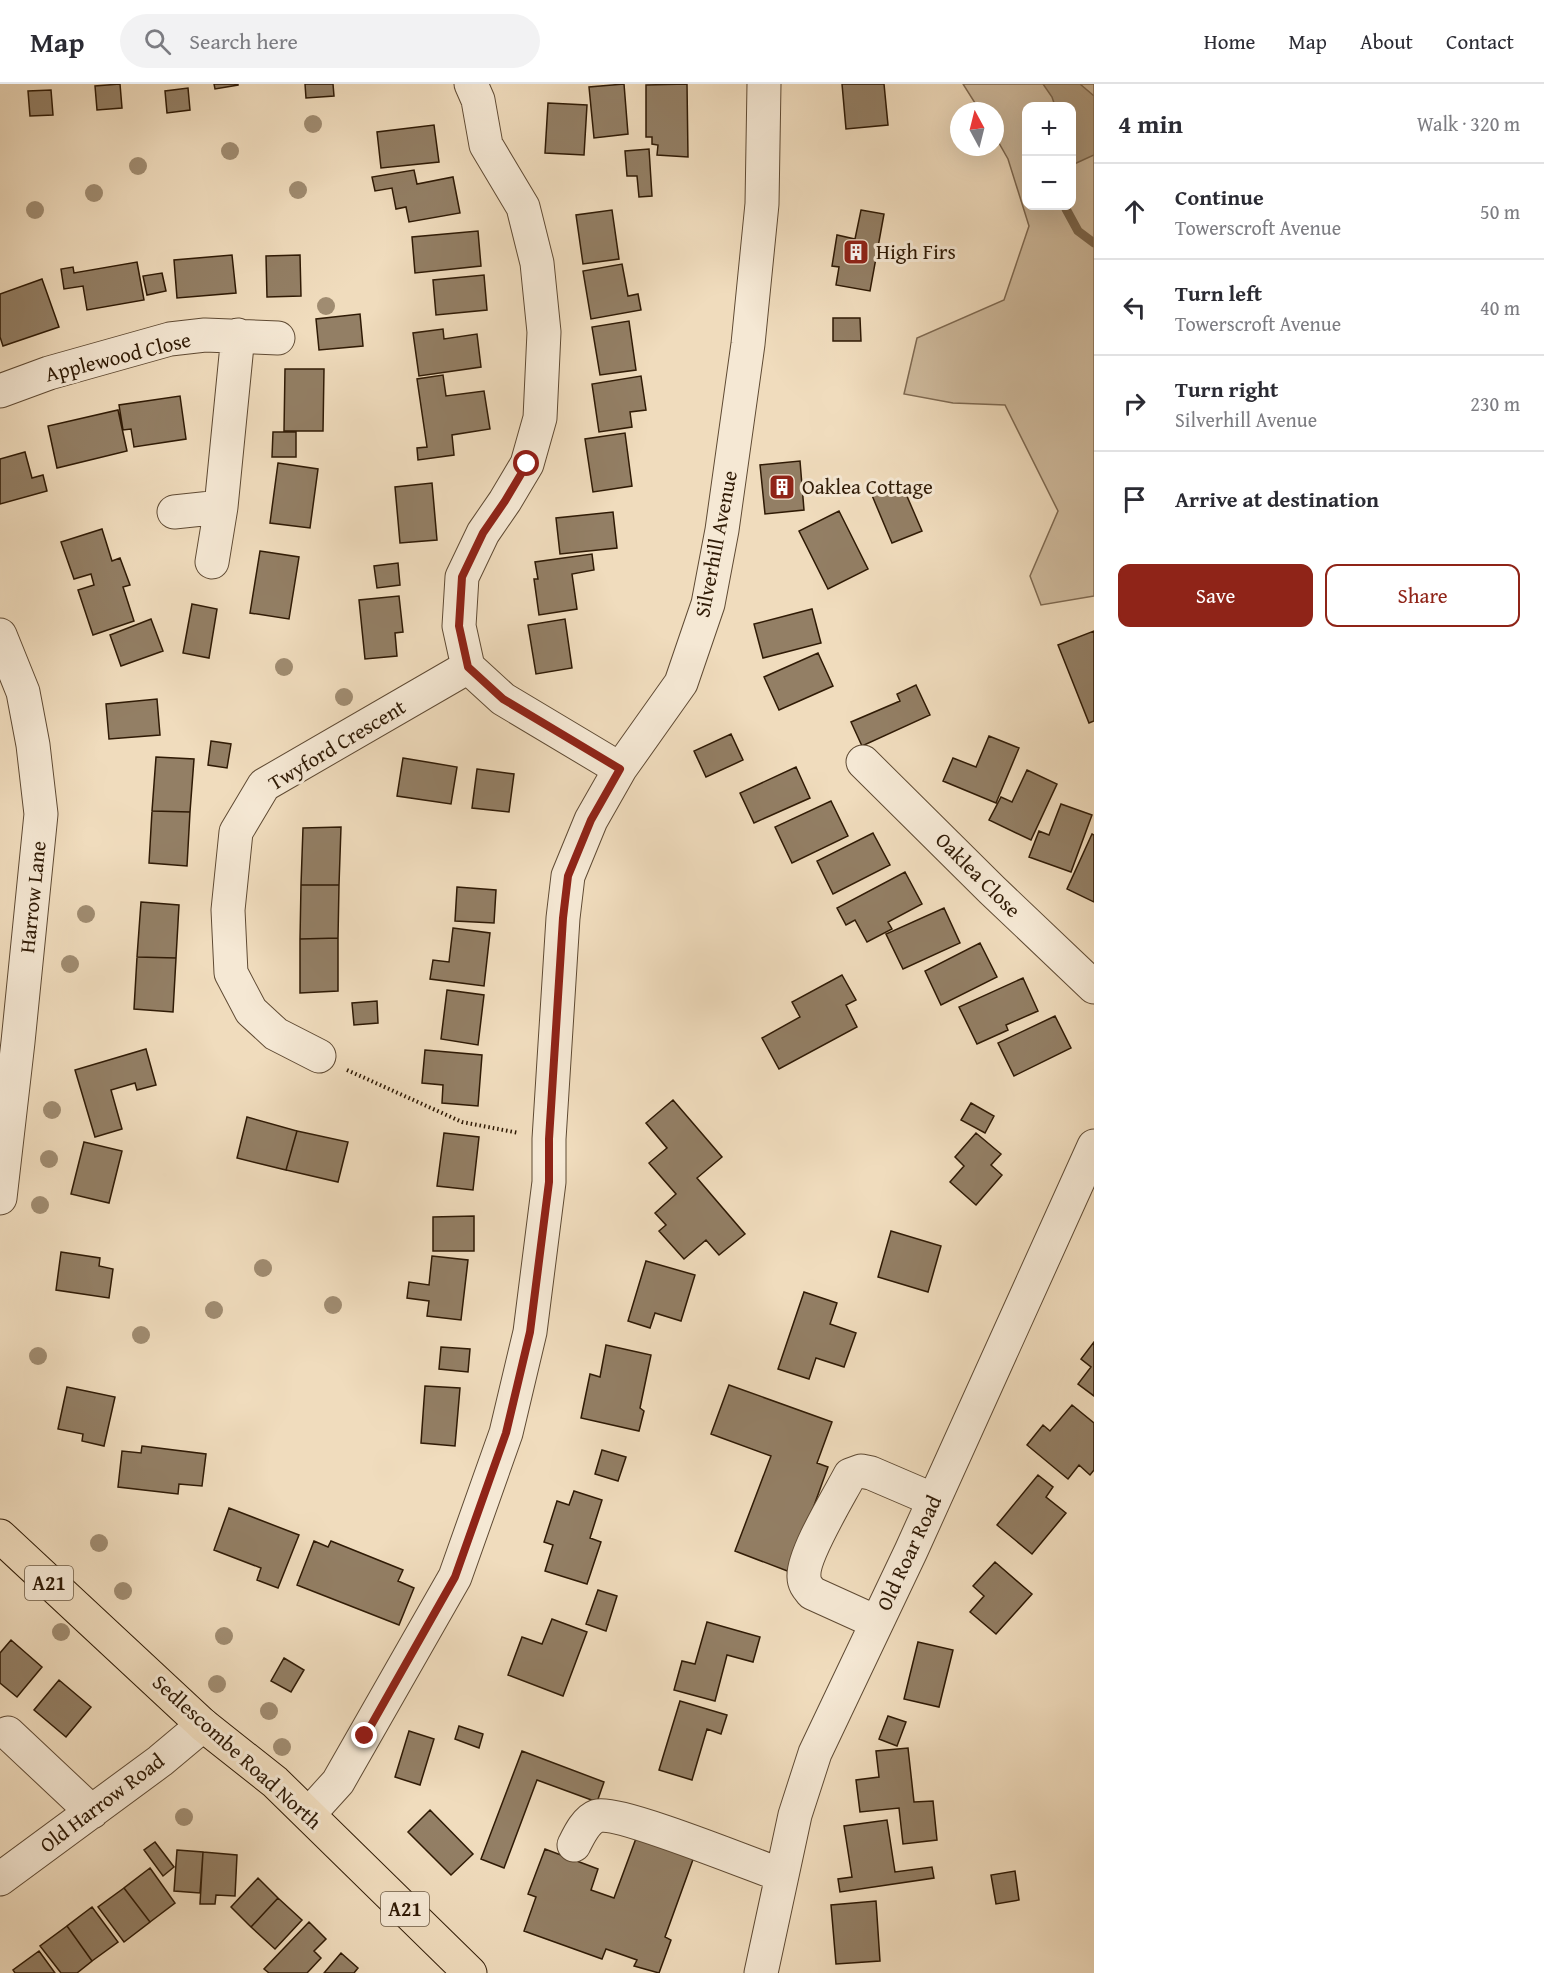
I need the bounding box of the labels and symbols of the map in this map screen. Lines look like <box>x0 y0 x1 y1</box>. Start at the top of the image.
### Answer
north arrow <box>950 102 1004 156</box>
place label: High Firs <box>876 236 956 267</box>
building icon: High Firs <box>841 237 871 267</box>
street label: Applewood Close <box>42 323 194 390</box>
route start <box>513 450 539 476</box>
street label: Silverhill Avenue <box>686 468 745 620</box>
place label: Oaklea Cottage <box>802 471 933 502</box>
building icon: Oaklea Cottage <box>767 472 797 502</box>
street label: Twyford Crescent <box>262 691 412 798</box>
street label: Oaklea Close <box>929 825 1028 925</box>
street label: Harrow Lane <box>11 839 54 955</box>
street label: Old Roar Road <box>868 1489 949 1616</box>
road number: A21 <box>25 1566 73 1600</box>
street label: Sedlescombe Road North <box>146 1667 329 1836</box>
route end <box>351 1722 377 1748</box>
street label: Old Harrow Road <box>33 1745 171 1860</box>
road number: A21 <box>381 1892 429 1926</box>

